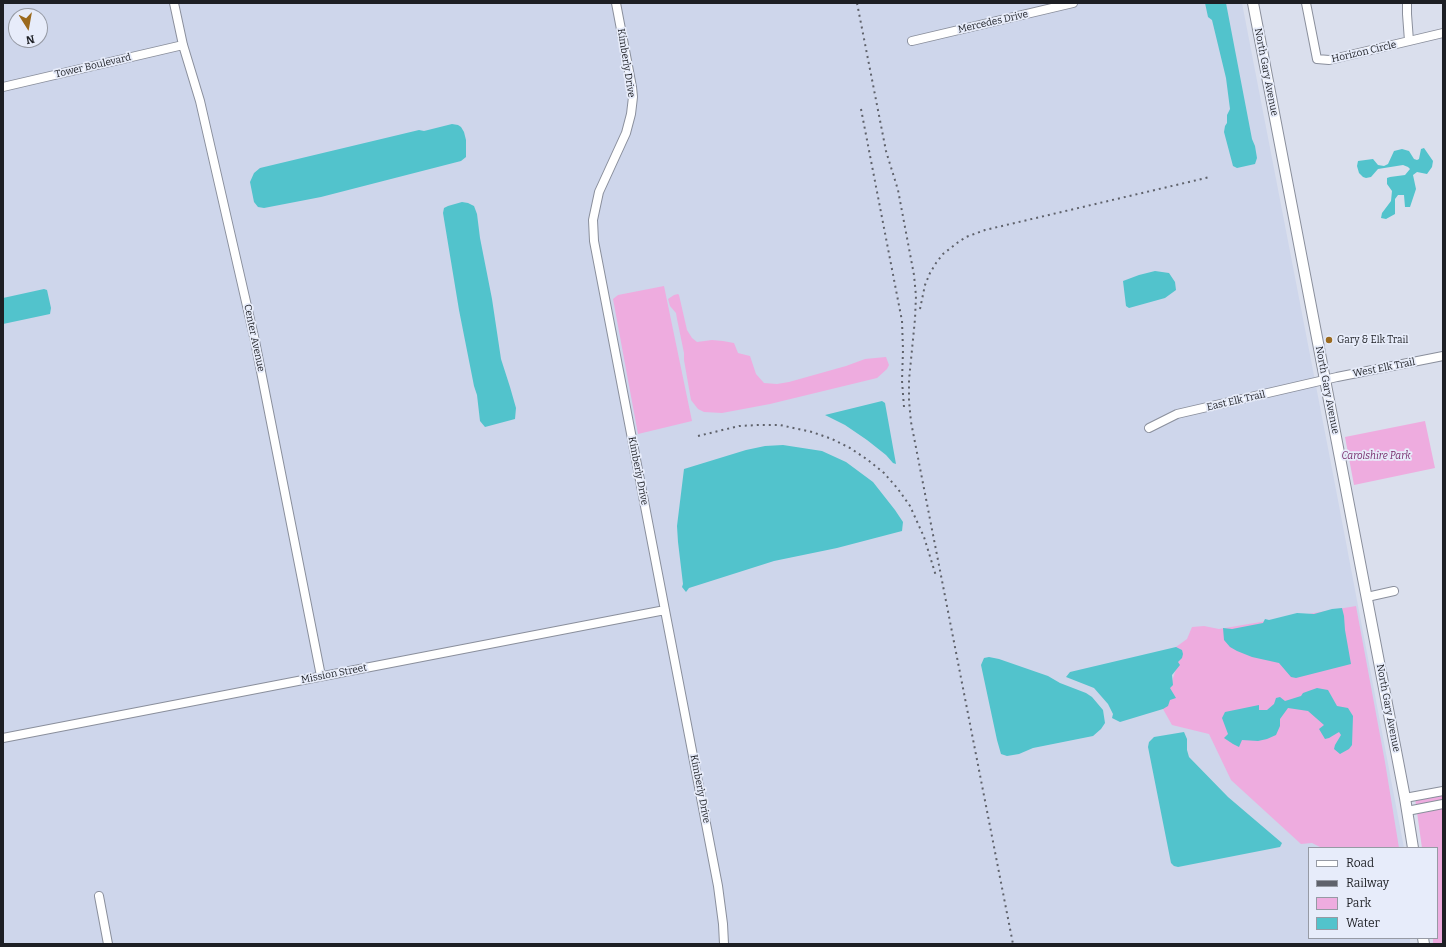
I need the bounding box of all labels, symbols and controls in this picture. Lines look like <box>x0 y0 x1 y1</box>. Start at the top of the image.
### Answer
north arrow <box>8 8 48 48</box>
street label: Mercedes Drive <box>957 8 1029 36</box>
street label: North Gary Avenue <box>1252 27 1280 117</box>
street label: Kimberly Drive <box>615 28 637 98</box>
text: N <box>25 32 36 46</box>
street label: Horizon Circle <box>1330 39 1398 65</box>
street label: Tower Boulevard <box>54 51 132 81</box>
street label: Center Avenue <box>241 303 267 373</box>
place label: Gary & Elk Trail <box>1337 334 1408 346</box>
marker: Gary & Elk Trail <box>1324 335 1334 345</box>
street label: North Gary Avenue <box>1313 345 1341 435</box>
street label: West Elk Trail <box>1352 356 1416 380</box>
street label: East Elk Trail <box>1206 388 1266 414</box>
street label: Kimberly Drive <box>625 436 651 506</box>
park label: Carolshire Park <box>1341 450 1411 462</box>
street label: Mission Street <box>300 662 368 686</box>
street label: North Gary Avenue <box>1374 663 1402 753</box>
street label: Kimberly Drive <box>687 754 713 824</box>
legend <box>1308 847 1438 939</box>
text: Road <box>1346 856 1374 870</box>
text: Railway <box>1346 876 1389 890</box>
text: Park <box>1346 896 1371 910</box>
text: Water <box>1346 916 1380 930</box>

